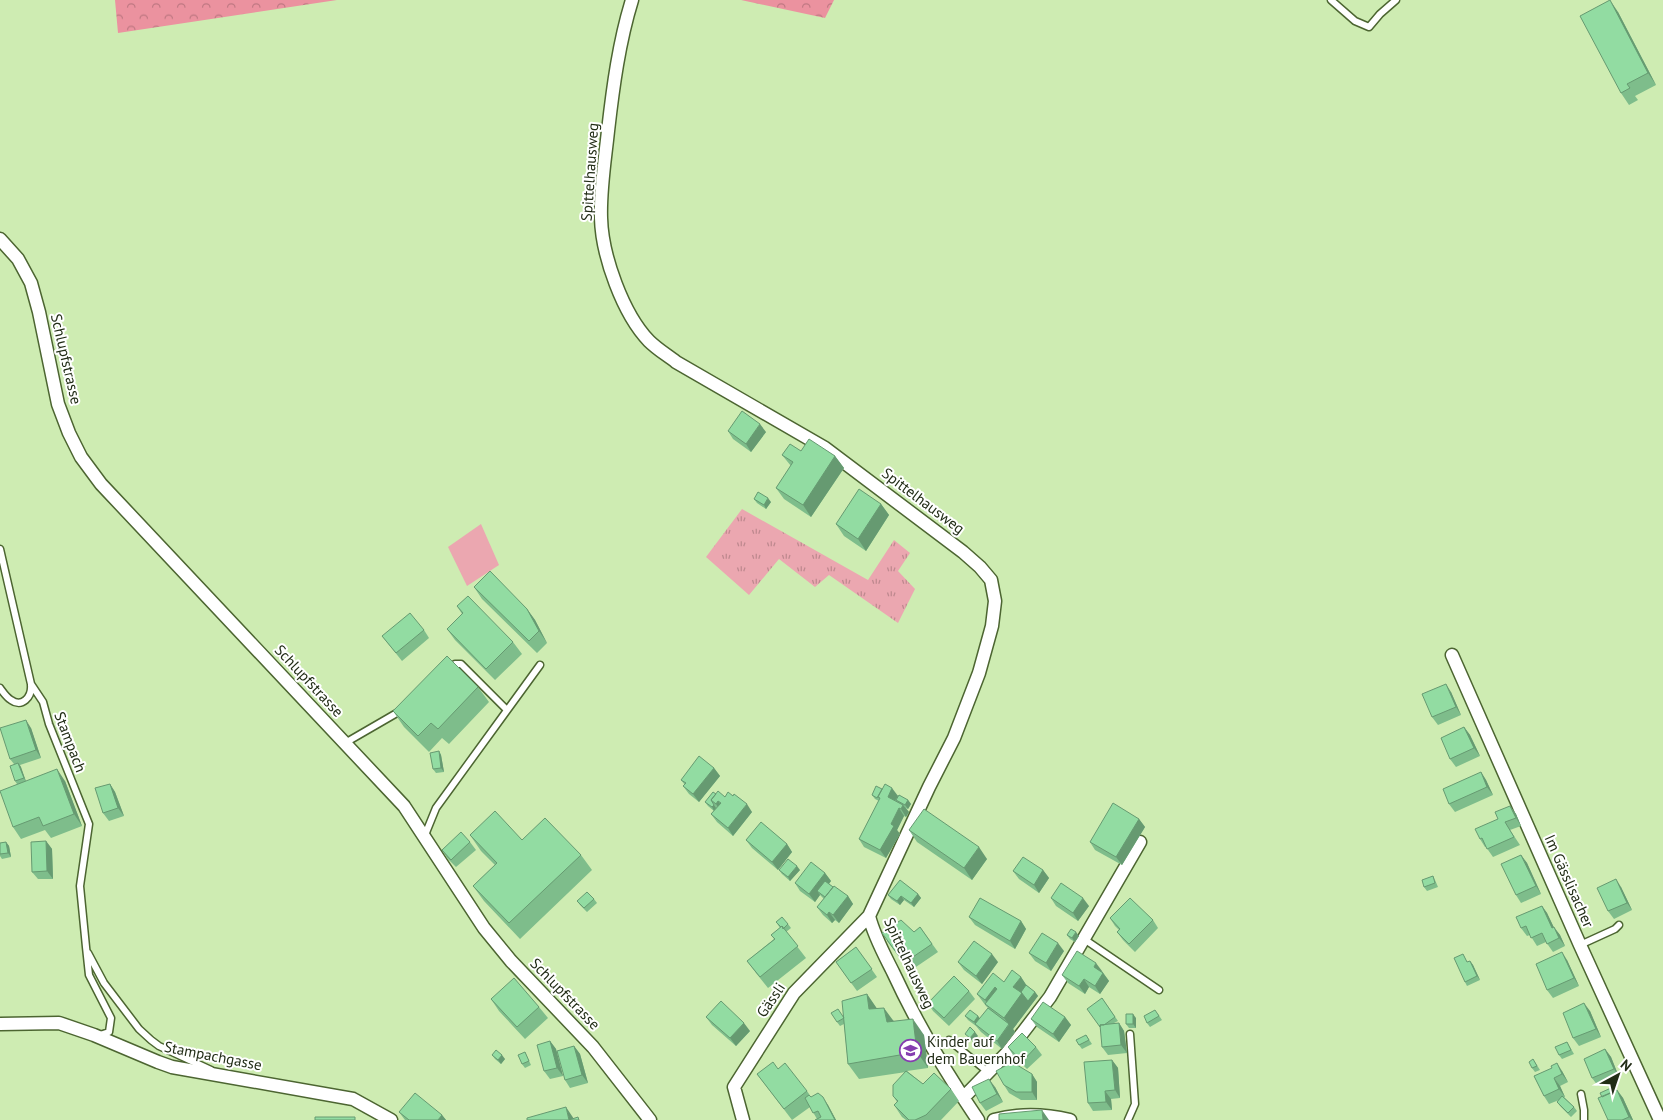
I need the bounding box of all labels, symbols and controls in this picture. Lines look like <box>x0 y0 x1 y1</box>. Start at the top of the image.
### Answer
street label: Spittelhausweg <box>577 122 602 222</box>
street label: Schlupfstrasse <box>47 312 86 406</box>
street label: Spittelhausweg <box>878 463 968 538</box>
street label: Schlupfstrasse <box>271 640 348 721</box>
street label: Stampach <box>50 709 91 775</box>
street label: Im Gässlisacher <box>1541 831 1598 930</box>
street label: Spittelhausweg <box>880 914 939 1011</box>
street label: Schlupfstrasse <box>526 954 604 1033</box>
street label: Gässli <box>752 979 789 1021</box>
place label: Kinder auf dem Bauernhof <box>927 1032 1026 1068</box>
street label: Stampachgasse <box>163 1037 263 1074</box>
school or university icon: Kinder auf dem Bauernhof <box>899 1039 923 1063</box>
north arrow <box>1593 1050 1643 1100</box>
text: N <box>1617 1055 1636 1075</box>

